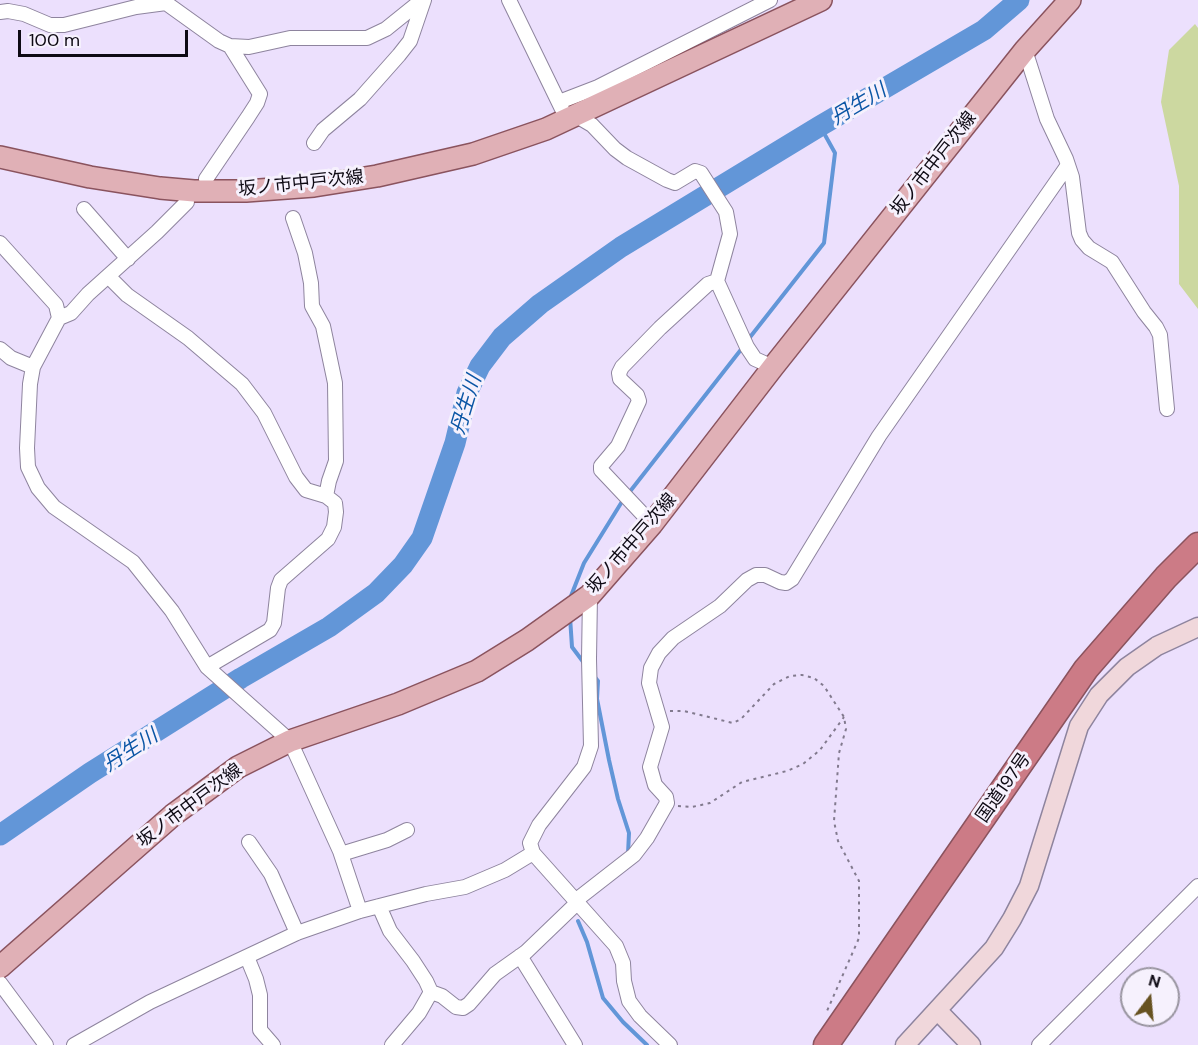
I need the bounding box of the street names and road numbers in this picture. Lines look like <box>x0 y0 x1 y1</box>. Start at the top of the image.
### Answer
street label: 坂ノ市中戸次線 <box>887 108 981 220</box>
street label: 坂ノ市中戸次線 <box>237 167 365 201</box>
street label: 坂ノ市中戸次線 <box>583 489 681 599</box>
street label: 国道197号 <box>972 749 1036 827</box>
street label: 坂ノ市中戸次線 <box>133 759 247 853</box>

